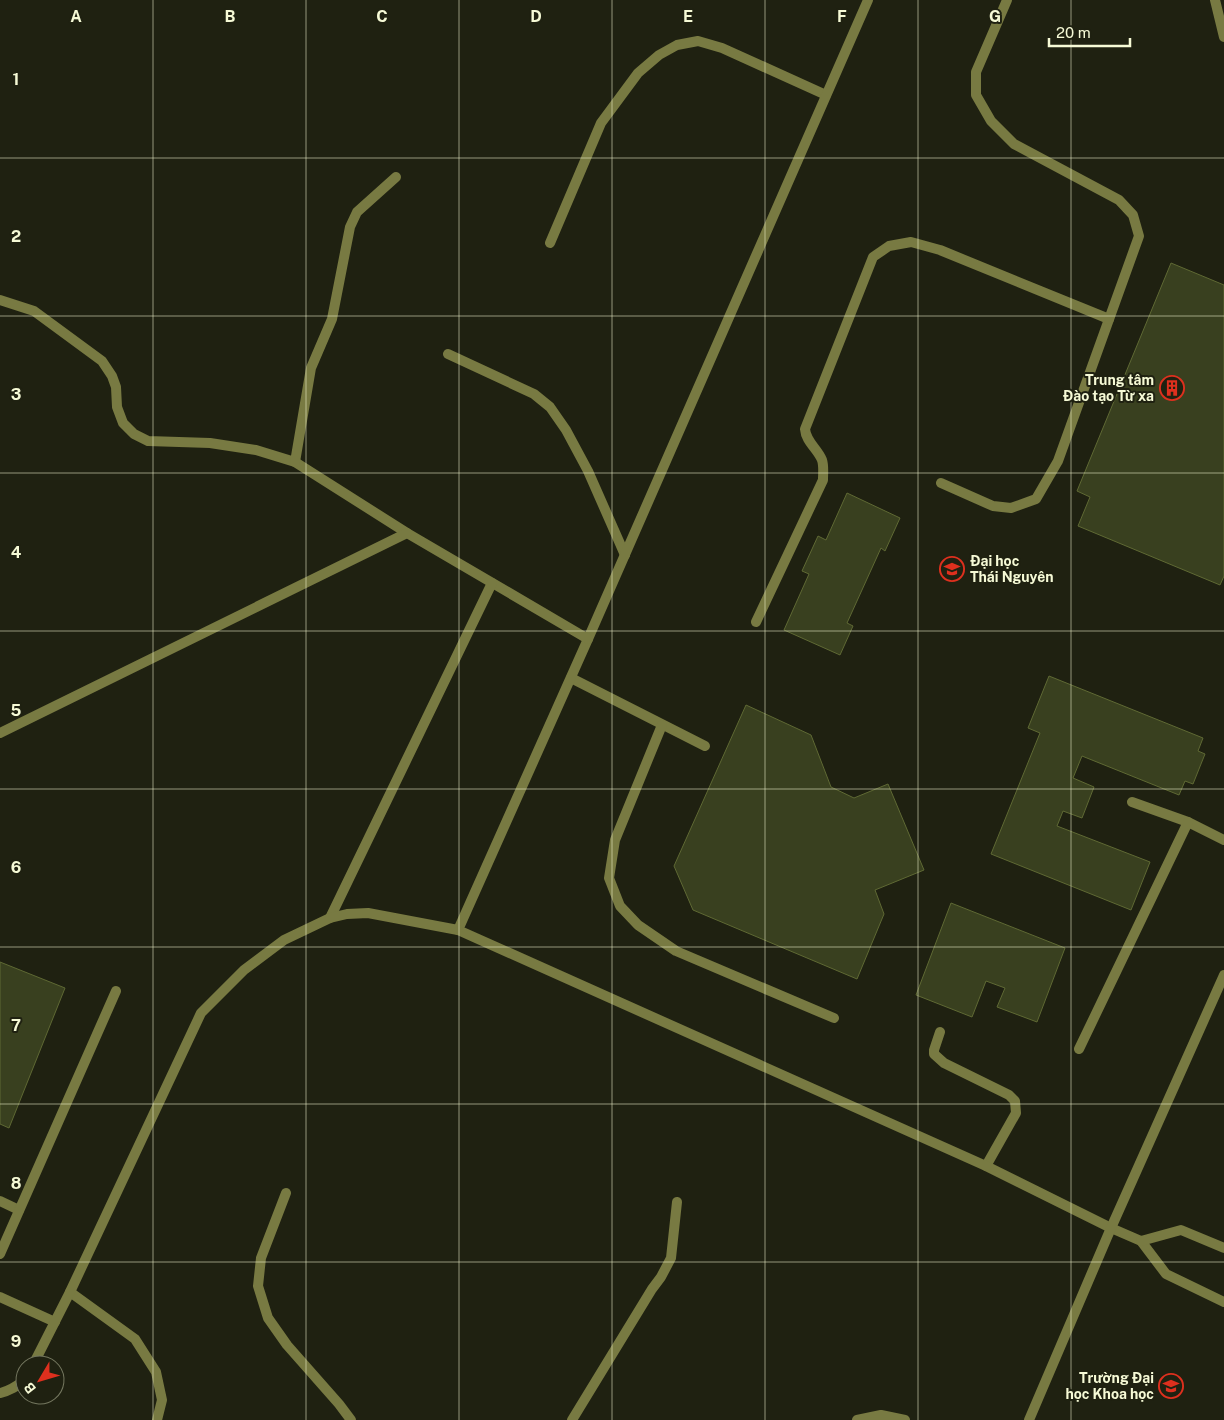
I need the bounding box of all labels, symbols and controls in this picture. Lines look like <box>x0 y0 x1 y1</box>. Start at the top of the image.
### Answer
text: A <box>70 7 82 26</box>
text: B <box>225 7 236 26</box>
text: C <box>376 7 388 26</box>
text: D <box>530 7 542 26</box>
text: E <box>683 7 693 26</box>
text: F <box>837 7 847 26</box>
text: G <box>989 7 1001 26</box>
scale bar <box>1049 15 1130 47</box>
text: 20 m <box>1056 24 1091 41</box>
text: 1 <box>13 70 19 89</box>
text: 2 <box>11 227 21 246</box>
place label: Trung tâm Đào tạo Từ xa <box>1063 372 1154 404</box>
building icon: Trung tâm Đào tạo Từ xa <box>1159 375 1185 401</box>
text: 3 <box>11 385 21 404</box>
text: 4 <box>11 543 22 562</box>
place label: Đại học Thái Nguyên <box>970 553 1054 585</box>
school or university icon: Đại học Thái Nguyên <box>939 556 965 582</box>
text: 5 <box>11 701 22 720</box>
text: 6 <box>11 858 21 877</box>
text: 7 <box>11 1016 21 1035</box>
text: 8 <box>11 1174 22 1193</box>
text: 9 <box>11 1332 21 1351</box>
north arrow <box>15 1355 65 1405</box>
place label: Trường Đại học Khoa học <box>1065 1370 1154 1402</box>
school or university icon: Trường Đại học Khoa học <box>1158 1373 1184 1399</box>
text: B <box>20 1379 39 1397</box>

